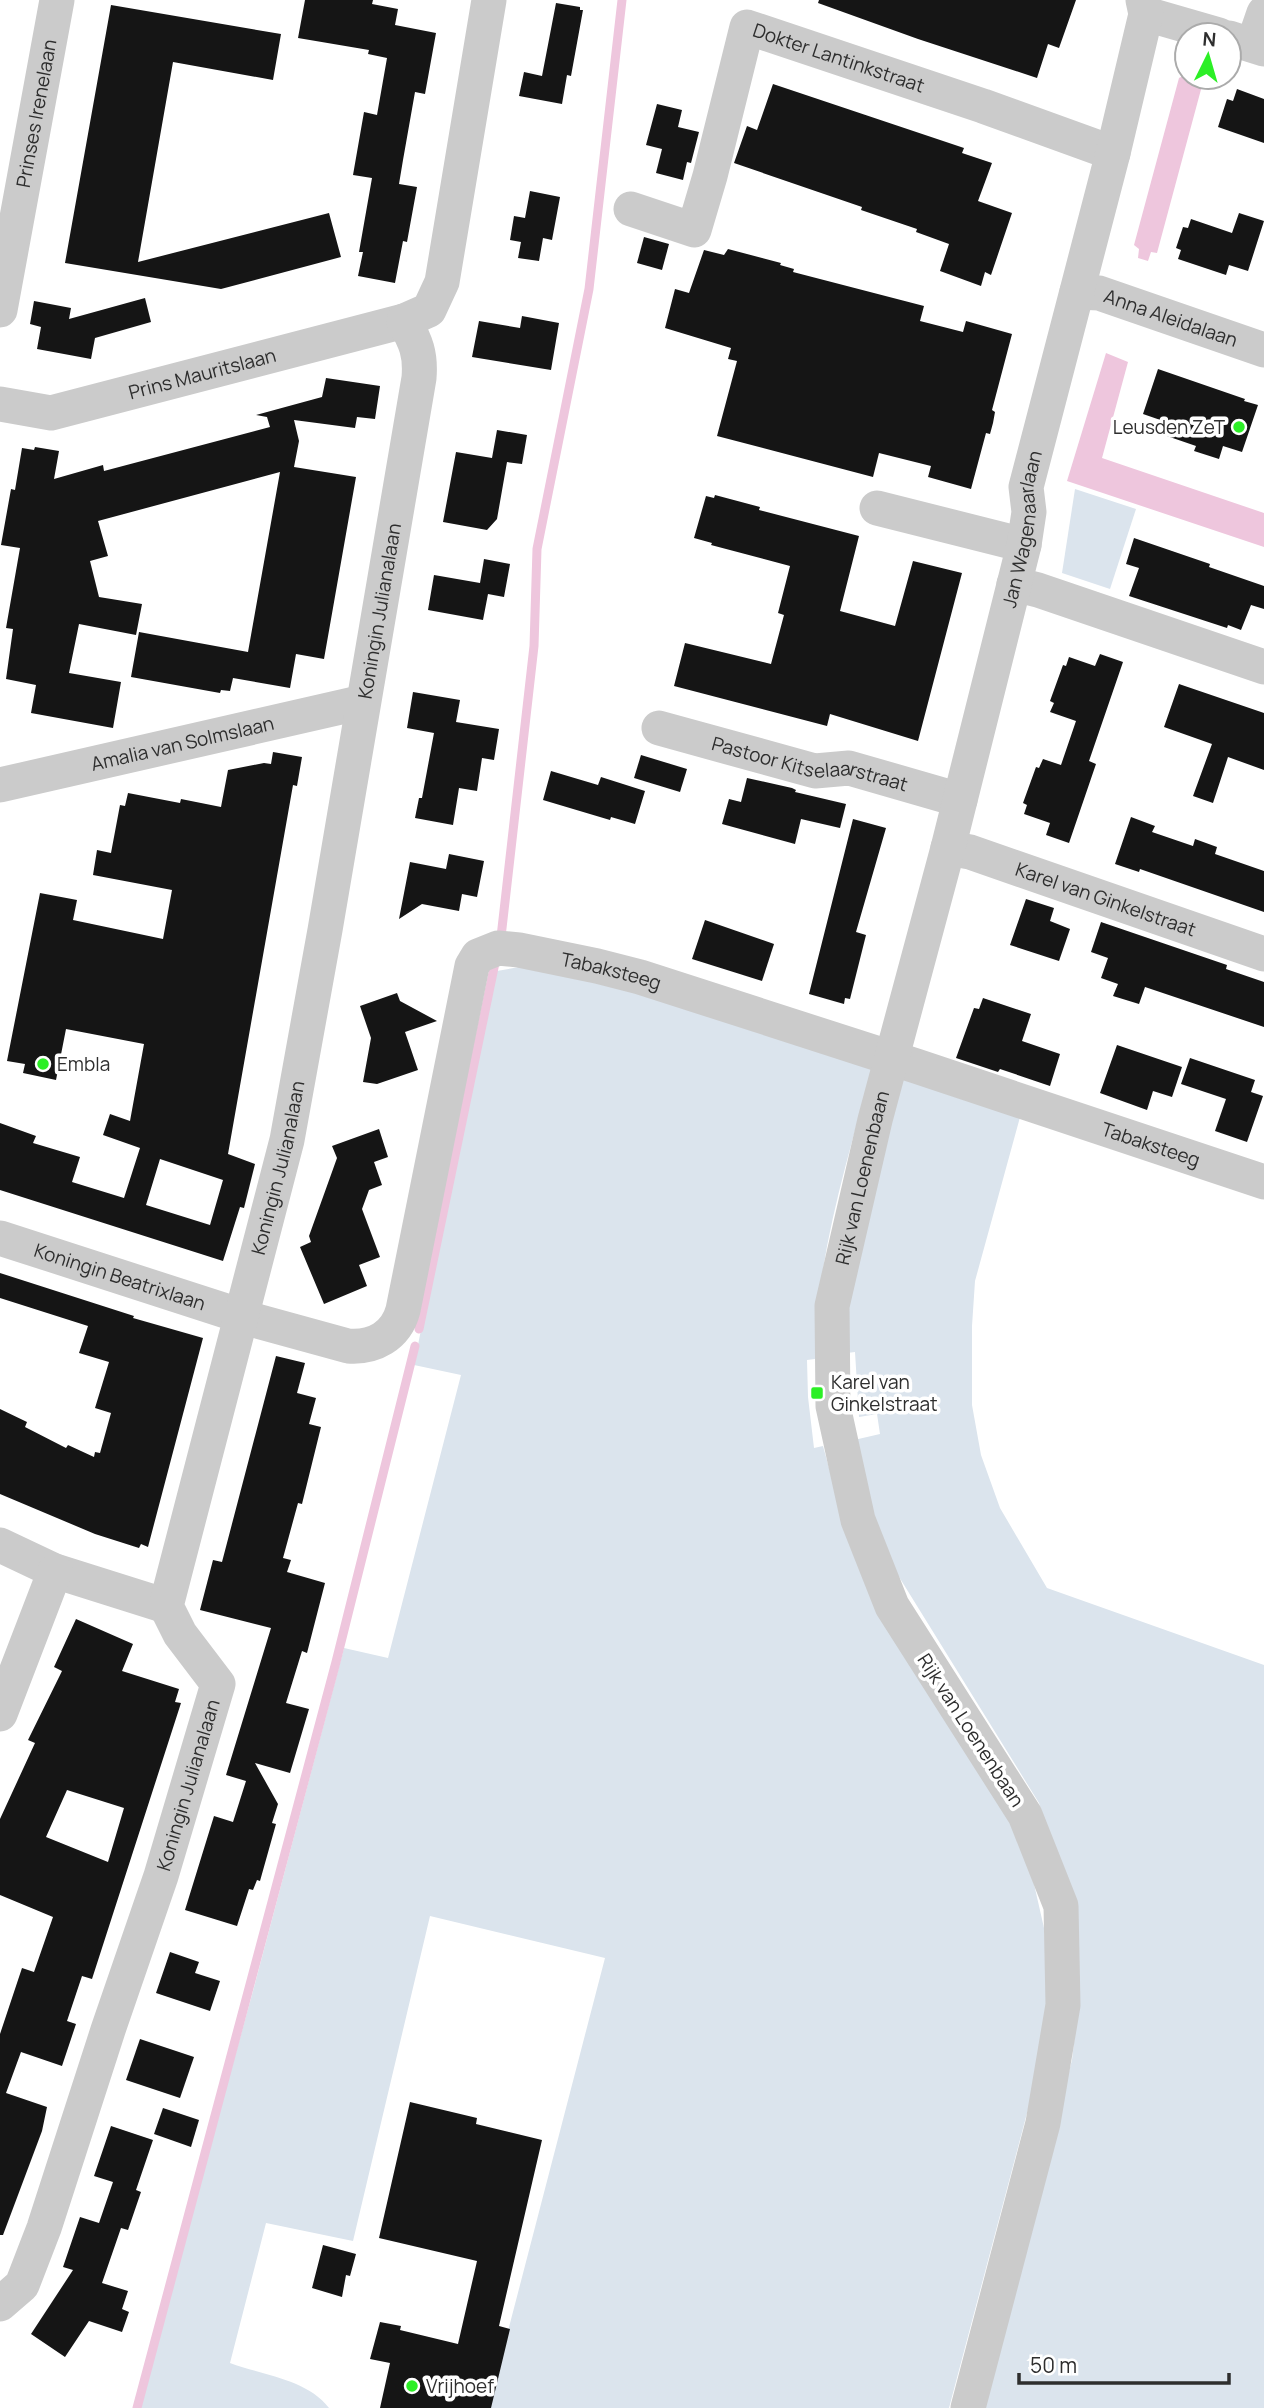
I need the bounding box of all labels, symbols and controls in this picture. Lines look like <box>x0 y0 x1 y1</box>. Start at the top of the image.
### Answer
street label: Dokter Lantinkstraat <box>750 17 928 99</box>
north arrow <box>1173 21 1243 91</box>
text: N <box>1202 26 1217 53</box>
street label: Prinses Irenelaan <box>10 37 63 189</box>
street label: Anna Aleidalaan <box>1101 283 1241 353</box>
street label: Prins Mauritslaan <box>126 342 279 405</box>
place label: Leusden ZeT <box>1113 414 1226 440</box>
marker: Leusden ZeT <box>1231 419 1247 435</box>
street label: Jan Wagenaarlaan <box>996 448 1048 610</box>
street label: Koningin Julianalaan <box>352 521 407 701</box>
street label: Amalia van Solmslaan <box>88 710 276 777</box>
street label: Pastoor Kitselaarstraat <box>709 730 911 797</box>
street label: Karel van Ginkelstraat <box>1012 856 1199 942</box>
street label: Tabaksteeg <box>559 946 665 996</box>
place label: Embla <box>57 1051 110 1077</box>
marker: Embla <box>35 1056 51 1072</box>
street label: Koningin Julianalaan <box>245 1079 310 1257</box>
street label: Rijk van Loenenbaan <box>829 1088 895 1267</box>
street label: Tabaksteeg <box>1098 1116 1204 1173</box>
street label: Koningin Beatrixlaan <box>31 1237 209 1317</box>
place label: Karel van Ginkelstraat <box>831 1369 938 1417</box>
marker: Karel van Ginkelstraat <box>809 1385 825 1401</box>
street label: Rijk van Loenenbaan <box>912 1648 1030 1812</box>
street label: Koningin Julianalaan <box>150 1696 226 1874</box>
scale bar <box>1019 2342 1229 2386</box>
text: 50 m <box>1030 2351 1077 2379</box>
place label: Vrijhoef <box>426 2373 494 2399</box>
marker: Vrijhoef <box>404 2378 420 2394</box>

